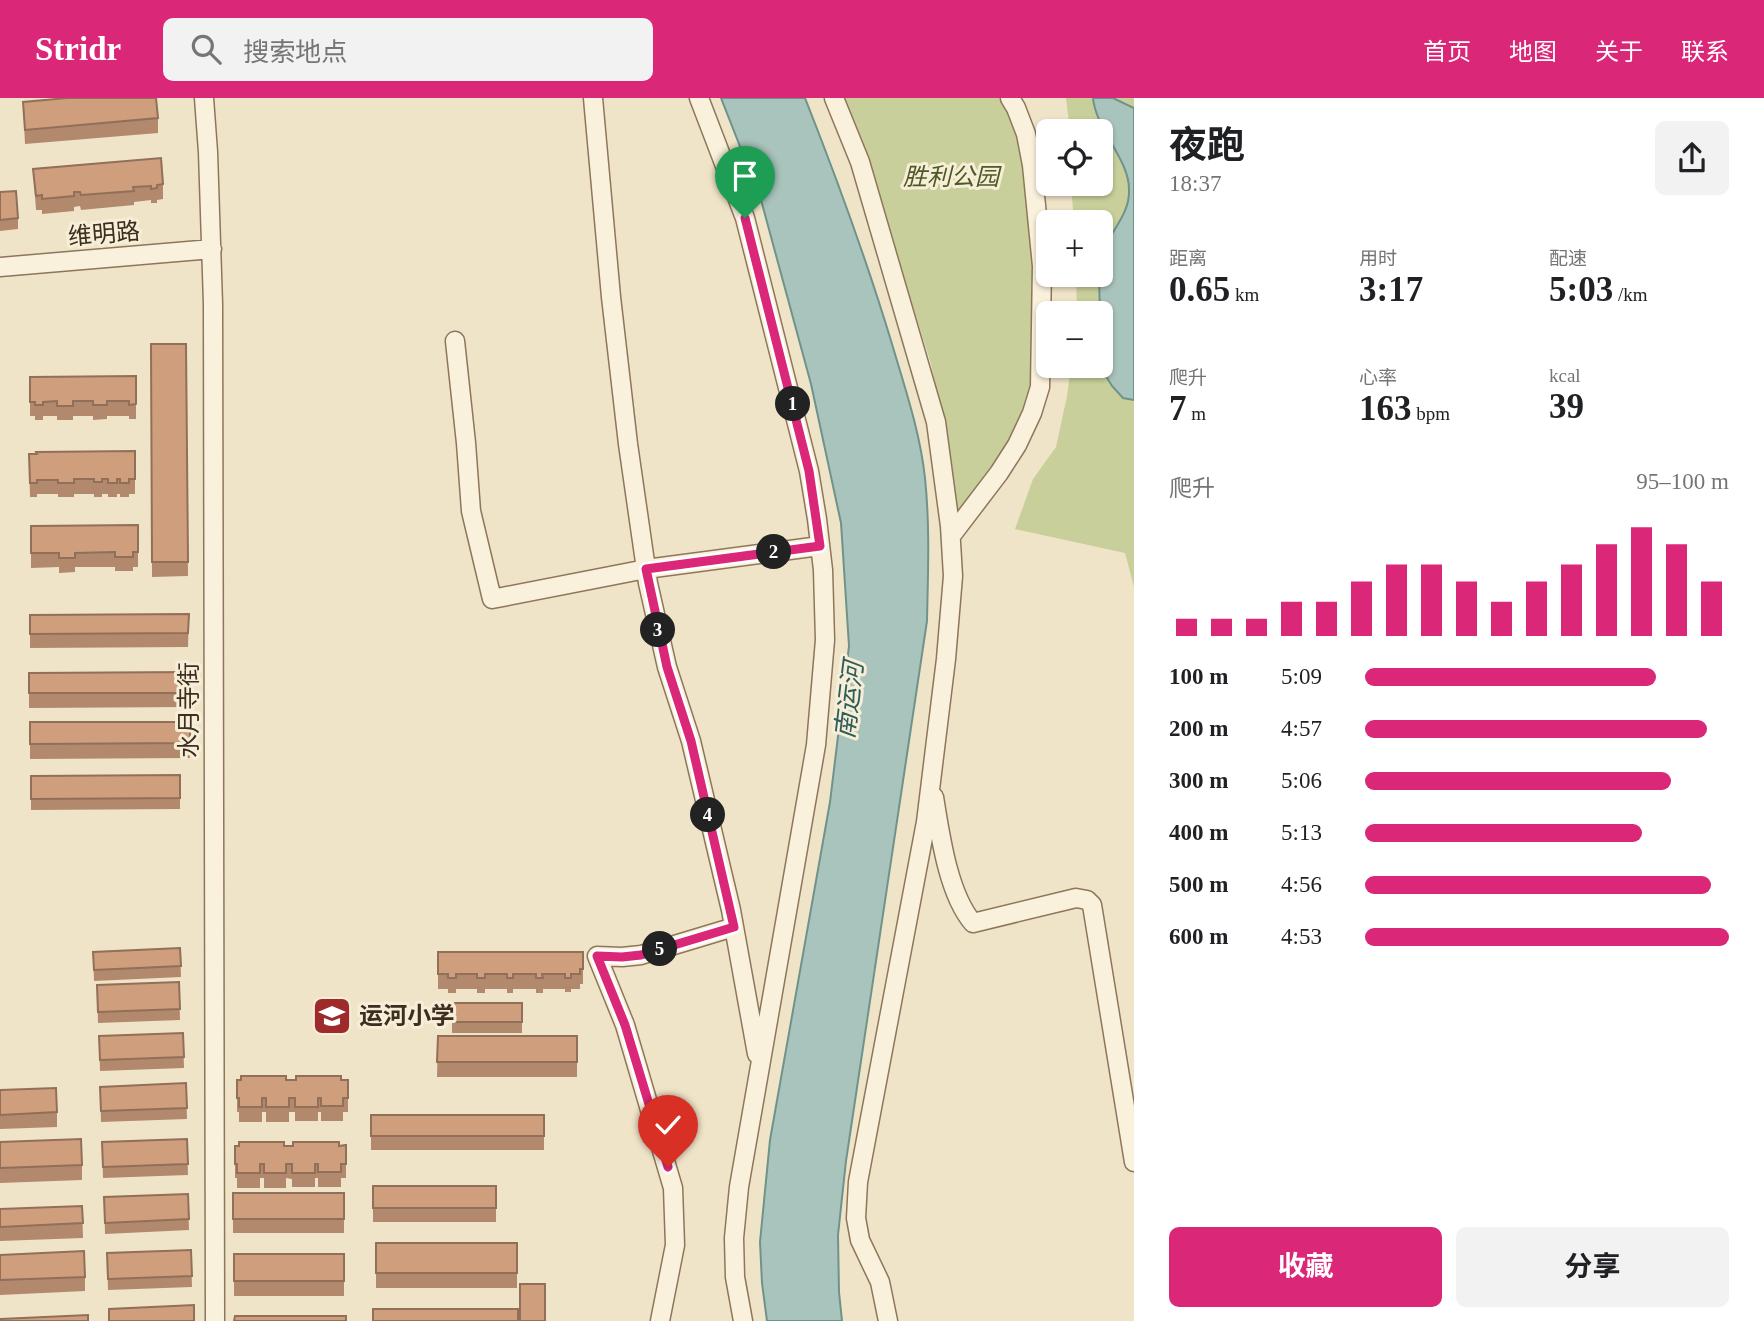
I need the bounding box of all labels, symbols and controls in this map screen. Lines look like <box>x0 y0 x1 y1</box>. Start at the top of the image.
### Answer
search box <box>163 18 653 81</box>
icon: search <box>187 30 225 68</box>
text: Stridr <box>35 31 121 67</box>
text: 搜索地点 <box>243 38 347 67</box>
text: 首页 <box>1423 39 1471 65</box>
text: 地图 <box>1509 39 1557 65</box>
text: 关于 <box>1595 39 1643 65</box>
text: 联系 <box>1681 39 1729 65</box>
map controls <box>1036 119 1113 378</box>
button: locate <box>1036 119 1113 196</box>
button: share <box>1655 121 1729 195</box>
text: 夜跑 <box>1169 124 1245 166</box>
pin <box>715 146 775 218</box>
icon: arrive <box>726 157 764 195</box>
park label: 胜利公园 <box>903 164 1002 190</box>
text: 18:37 <box>1169 171 1221 196</box>
button: + <box>1036 210 1113 287</box>
street label: 维明路 <box>67 218 141 250</box>
text: 距离 <box>1169 248 1207 269</box>
text: 用时 <box>1359 248 1397 269</box>
text: 配速 <box>1549 248 1587 269</box>
text: 0.65 <box>1169 270 1230 309</box>
text: 3:17 <box>1359 270 1423 309</box>
text: 5:03 <box>1549 270 1613 309</box>
text: km <box>1230 284 1259 305</box>
text: /km <box>1613 284 1647 305</box>
button: − <box>1036 301 1113 378</box>
text: kcal <box>1549 365 1581 386</box>
text: 爬升 <box>1169 367 1207 388</box>
text: 心率 <box>1359 367 1397 388</box>
pin: 1 <box>776 386 810 422</box>
text: 39 <box>1549 387 1584 426</box>
text: 7 <box>1169 389 1187 428</box>
text: 163 <box>1359 389 1412 428</box>
text: 1 <box>788 393 797 414</box>
text: m <box>1187 403 1206 424</box>
text: bpm <box>1412 403 1450 424</box>
text: 95–100 m <box>1636 469 1729 494</box>
text: 爬升 <box>1169 476 1215 501</box>
pin: 2 <box>756 534 792 570</box>
text: 2 <box>769 541 778 562</box>
pin: 3 <box>640 612 676 648</box>
text: 3 <box>653 619 662 640</box>
water label: 南运河 <box>830 655 869 741</box>
street label: 水月寺街 <box>176 662 202 758</box>
text: 100 m <box>1169 664 1228 689</box>
text: 5:09 <box>1281 664 1322 689</box>
text: 200 m <box>1169 716 1228 741</box>
text: 4:57 <box>1281 716 1322 741</box>
text: 300 m <box>1169 768 1228 793</box>
text: 5:06 <box>1281 768 1322 793</box>
pin: 4 <box>690 798 726 832</box>
text: 4 <box>703 804 712 825</box>
text: 400 m <box>1169 820 1228 845</box>
text: 5:13 <box>1281 820 1322 845</box>
text: 500 m <box>1169 872 1228 897</box>
text: 4:56 <box>1281 872 1322 897</box>
text: 600 m <box>1169 924 1228 949</box>
text: 4:53 <box>1281 924 1322 949</box>
pin: 5 <box>642 932 678 966</box>
text: 5 <box>655 938 664 959</box>
school or university icon: 运河小学 <box>311 995 353 1037</box>
place label: 运河小学 <box>359 1003 455 1029</box>
pin <box>638 1095 698 1167</box>
icon: check <box>649 1106 687 1144</box>
button: 收藏 <box>1169 1227 1442 1307</box>
button: 分享 <box>1456 1227 1729 1307</box>

